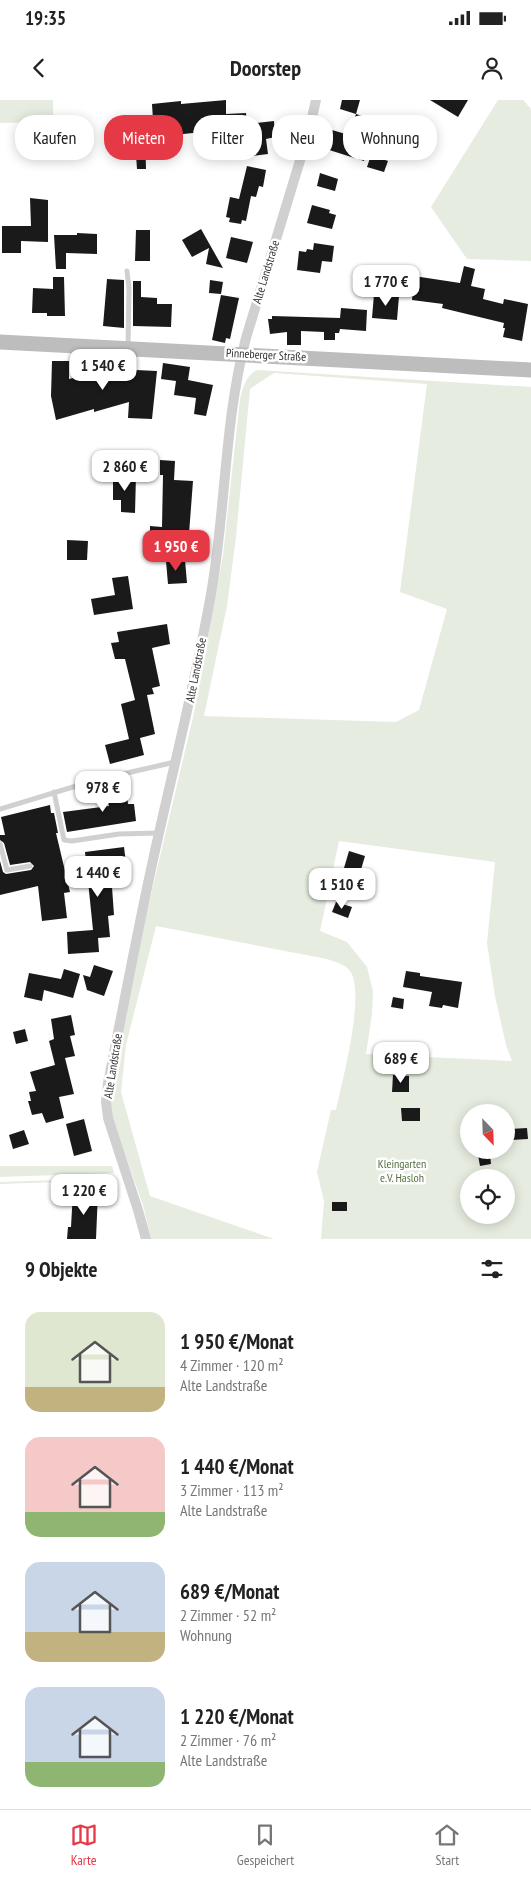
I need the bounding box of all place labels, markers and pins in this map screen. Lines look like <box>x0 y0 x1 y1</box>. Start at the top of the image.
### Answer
pin: 1 770 € <box>340 264 432 307</box>
pin: 1 540 € <box>57 348 149 391</box>
pin: 2 860 € <box>79 450 171 492</box>
pin: 1 950 € <box>130 530 222 572</box>
pin: 978 € <box>68 770 138 813</box>
pin: 1 440 € <box>52 856 144 898</box>
pin: 1 510 € <box>296 868 388 910</box>
pin: 689 € <box>366 1042 436 1084</box>
pin: 1 220 € <box>38 1174 130 1216</box>

